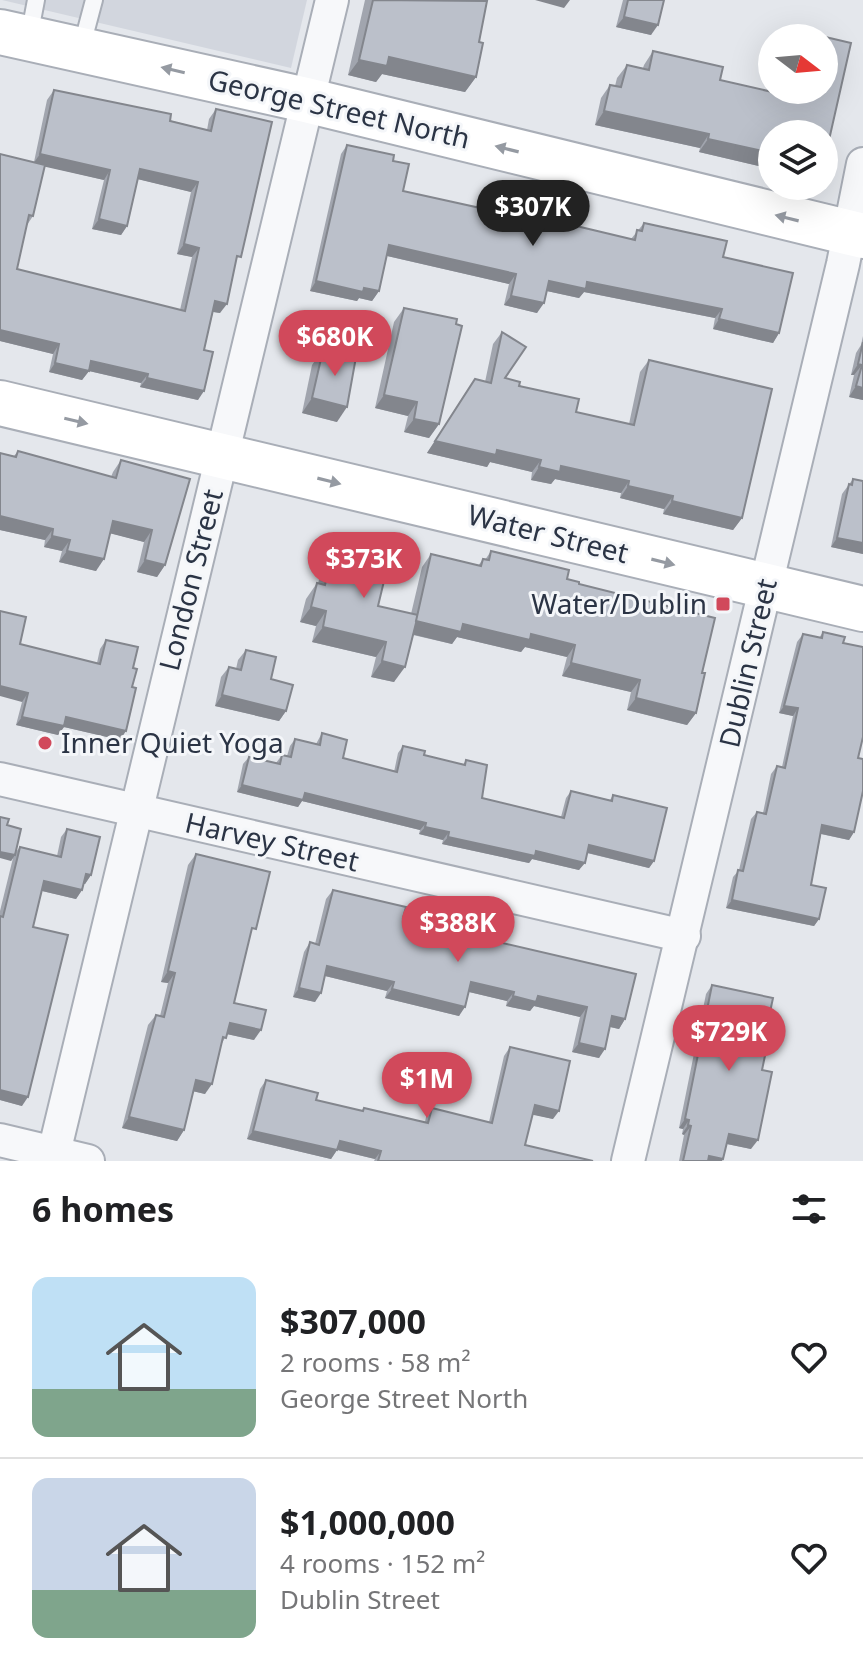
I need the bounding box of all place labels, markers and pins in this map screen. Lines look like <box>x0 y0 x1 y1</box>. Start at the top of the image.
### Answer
pin: $307K <box>477 180 589 248</box>
pin: $680K <box>279 310 391 378</box>
pin: $373K <box>308 532 420 600</box>
place label: Water/Dublin <box>531 584 707 622</box>
marker: Water/Dublin <box>714 595 732 613</box>
place label: Inner Quiet Yoga <box>61 723 284 761</box>
marker: Inner Quiet Yoga <box>36 734 54 752</box>
pin: $388K <box>402 896 514 964</box>
pin: $729K <box>673 1005 785 1073</box>
pin: $1M <box>388 1052 466 1120</box>

